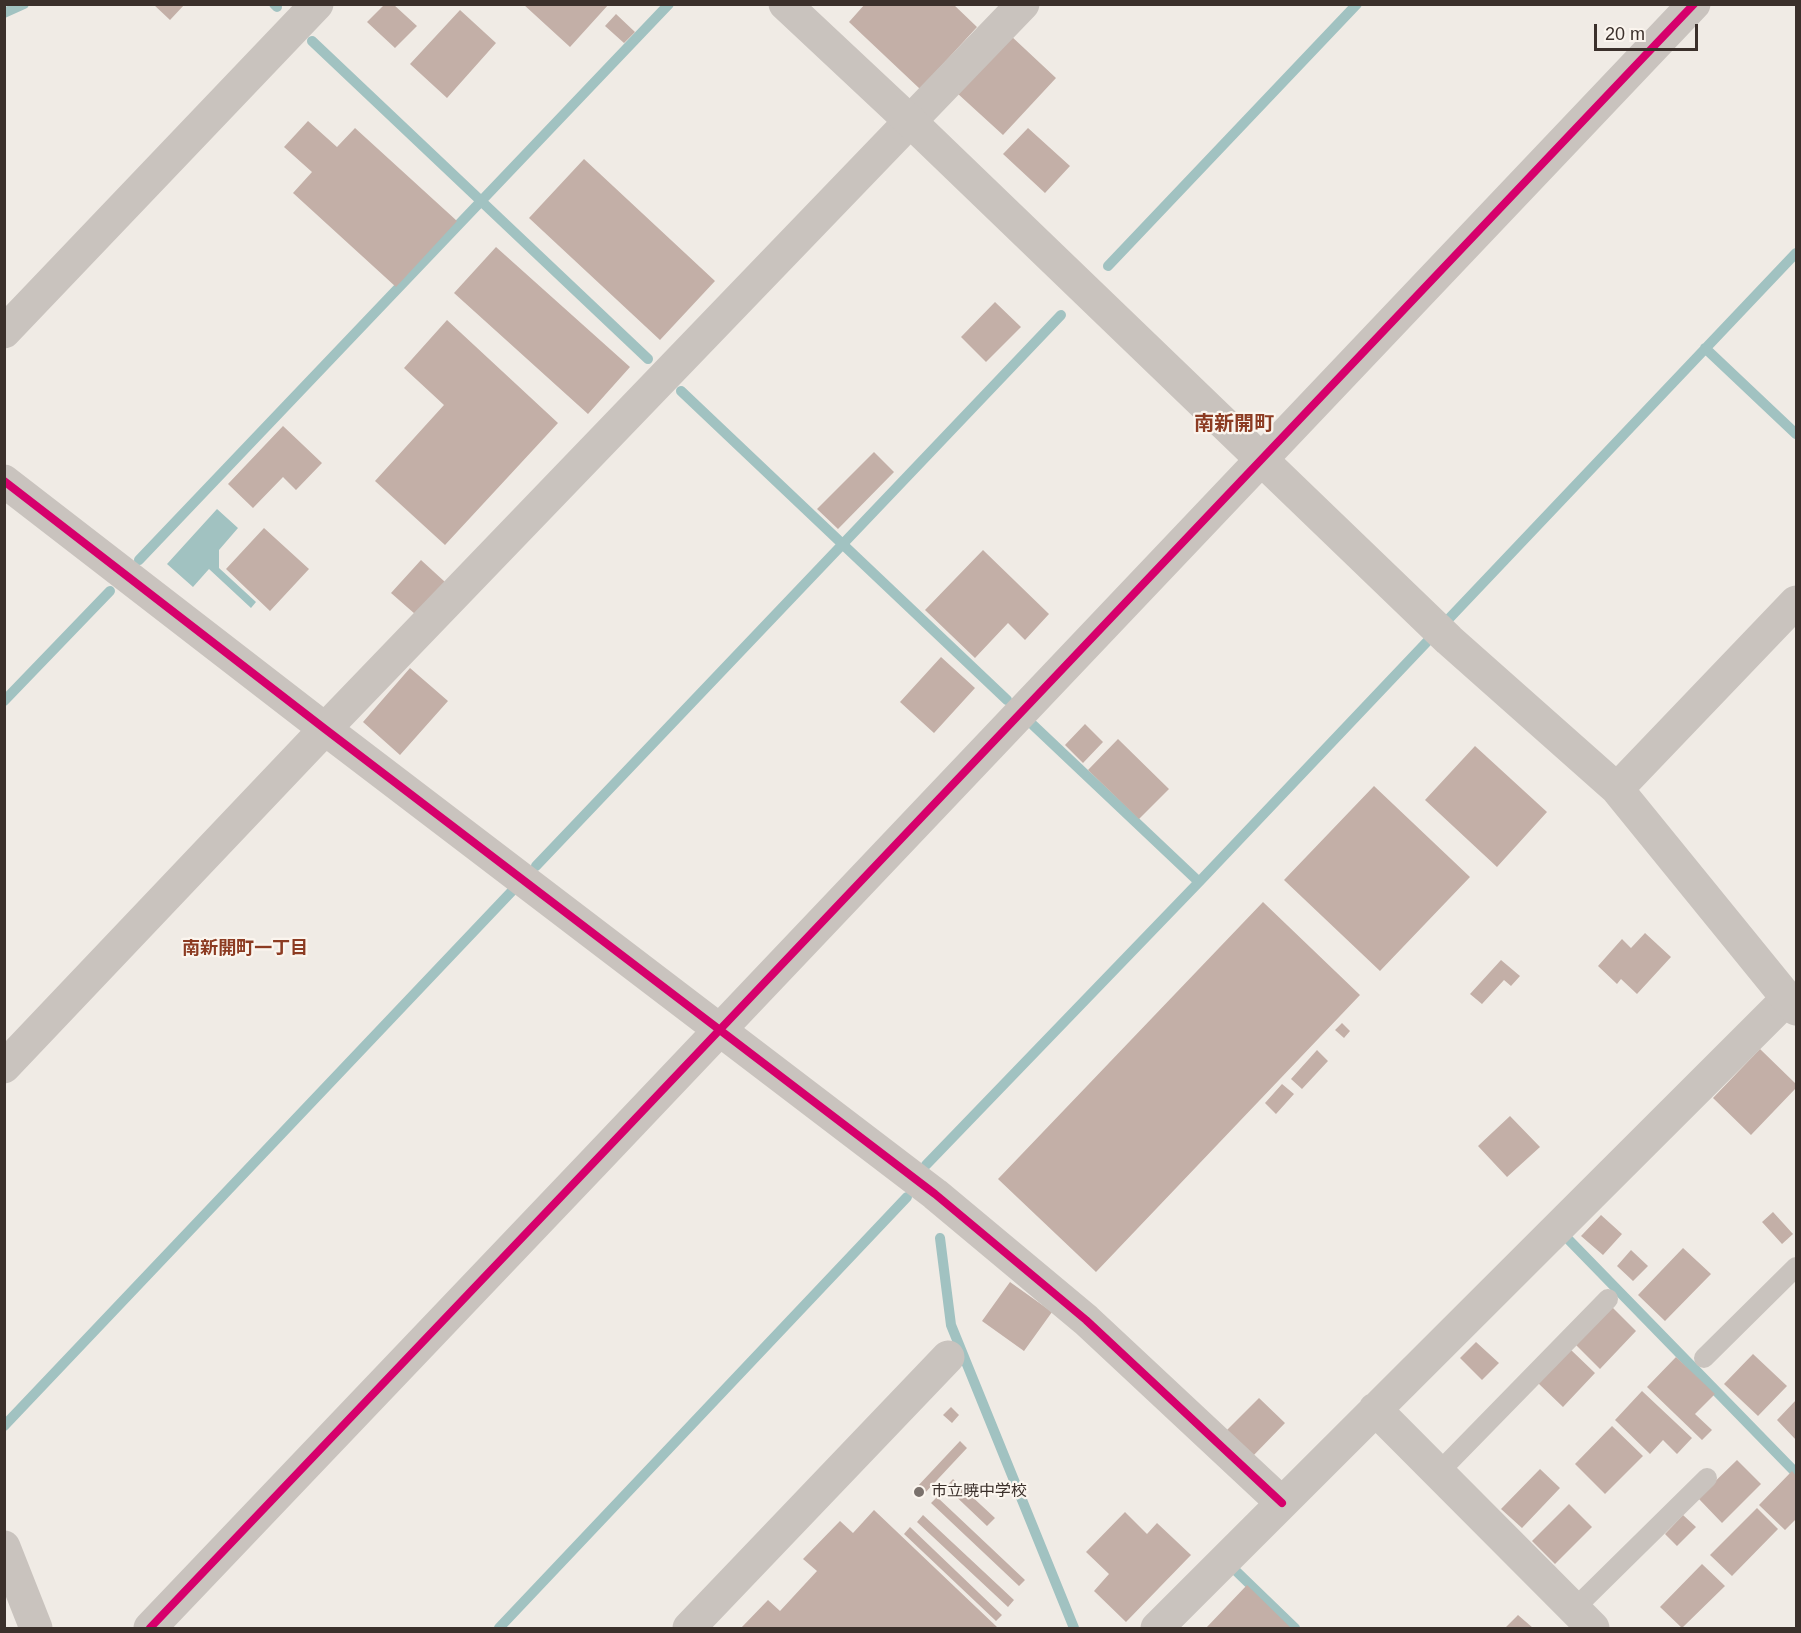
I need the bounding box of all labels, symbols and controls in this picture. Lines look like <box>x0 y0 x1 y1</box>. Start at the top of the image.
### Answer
scale bar <box>1597 12 1700 50</box>
text: 20 m <box>1605 24 1645 44</box>
district label: 南新開町 <box>1194 412 1274 436</box>
district label: 南新開町一丁目 <box>182 938 308 960</box>
place label: 市立暁中学校 <box>931 1482 1027 1502</box>
marker: 市立暁中学校 <box>912 1485 926 1499</box>

